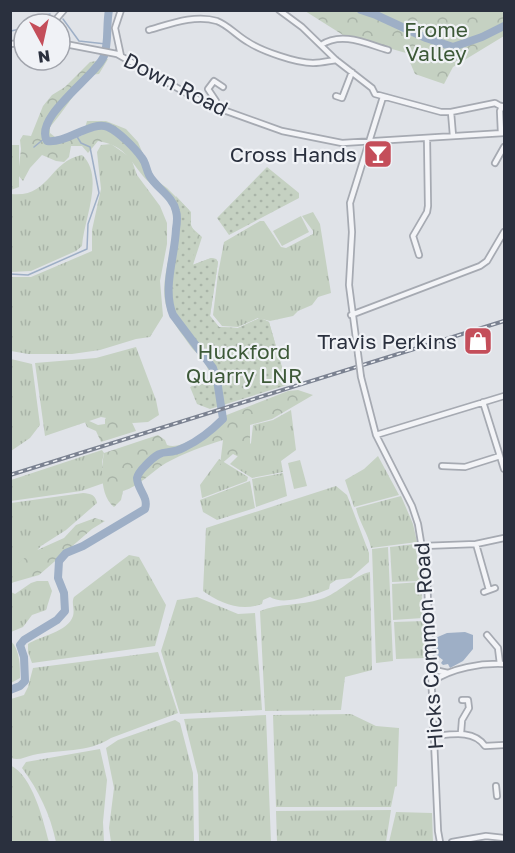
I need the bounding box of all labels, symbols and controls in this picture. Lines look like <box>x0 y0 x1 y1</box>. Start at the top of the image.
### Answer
north arrow <box>12 12 72 72</box>
park label: Frome Valley <box>404 16 468 66</box>
text: N <box>37 46 52 68</box>
street label: Down Road <box>119 47 233 121</box>
bar icon: Cross Hands <box>362 138 394 170</box>
place label: Cross Hands <box>230 141 357 167</box>
shop icon: Travis Perkins <box>462 325 494 357</box>
place label: Travis Perkins <box>317 328 457 354</box>
park label: Huckford Quarry LNR <box>186 338 302 388</box>
street label: Hicks Common Road <box>408 542 448 750</box>

